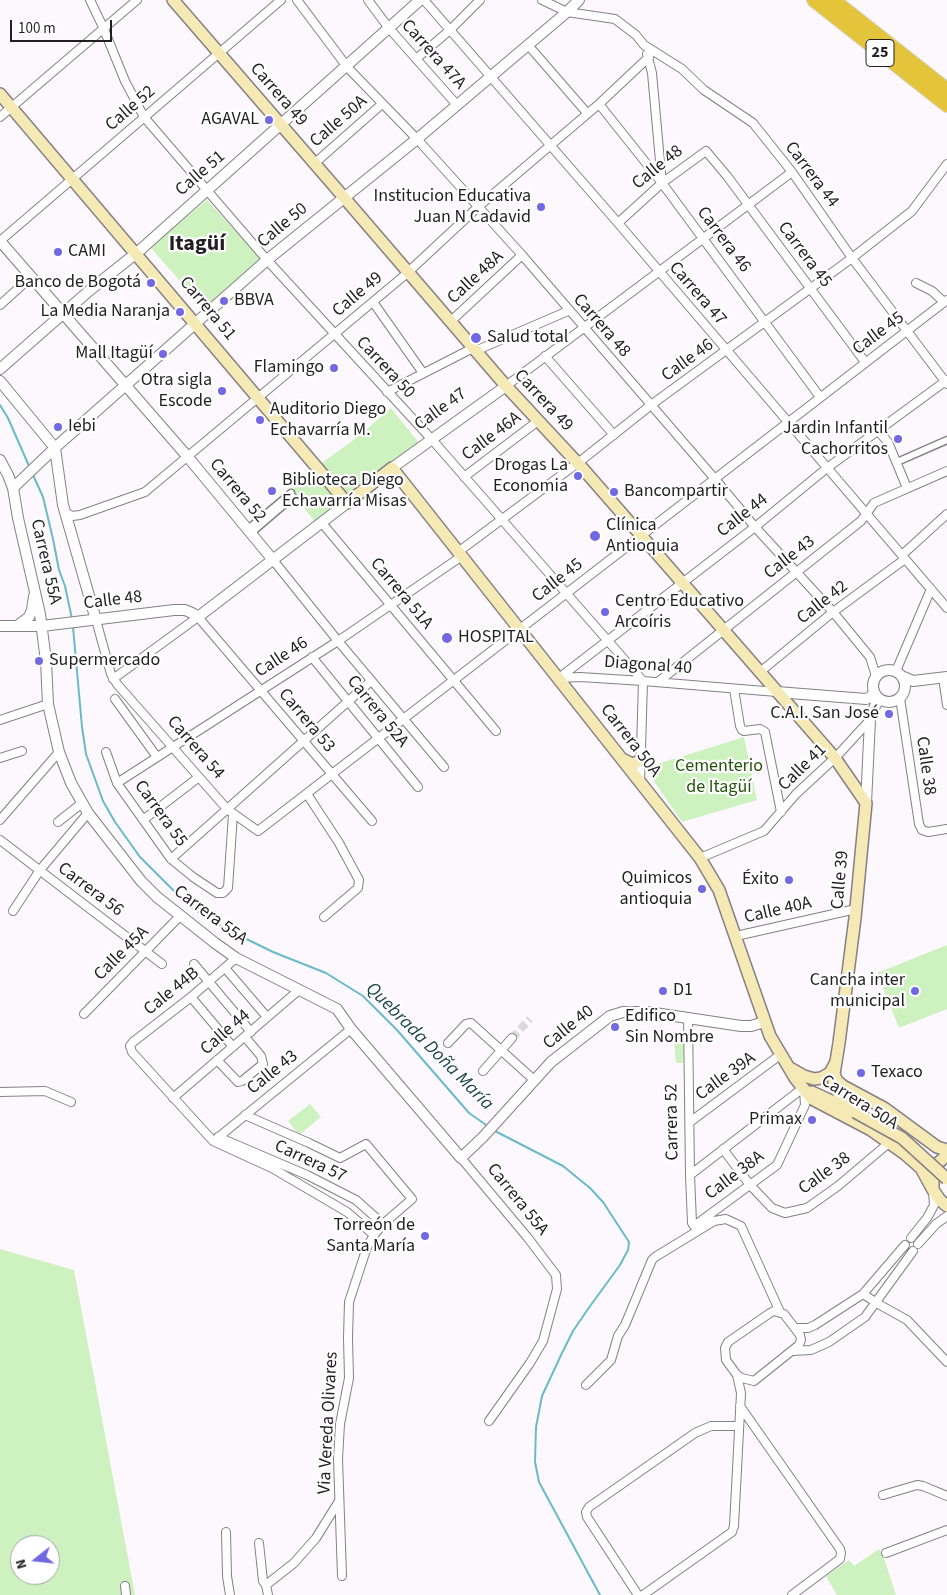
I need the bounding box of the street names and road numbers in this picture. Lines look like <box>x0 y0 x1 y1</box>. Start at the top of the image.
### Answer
street label: Carrera 47A <box>396 16 470 94</box>
road number: 25 <box>866 40 894 66</box>
street label: Carrera 49 <box>245 59 311 131</box>
street label: Calle 52 <box>102 82 160 136</box>
street label: Calle 50A <box>306 91 372 153</box>
street label: Carrera 44 <box>779 138 843 212</box>
street label: Calle 48 <box>628 141 688 195</box>
street label: Calle 51 <box>172 147 230 201</box>
street label: Calle 50 <box>253 199 313 253</box>
street label: Carrera 46 <box>691 203 755 277</box>
street label: Carrera 45 <box>772 218 836 292</box>
street label: Calle 48A <box>444 247 508 309</box>
street label: Carrera 47 <box>664 258 730 330</box>
street label: Calle 49 <box>328 268 388 322</box>
street label: Carrera 51 <box>174 273 240 345</box>
street label: Carrera 48 <box>568 290 634 362</box>
street label: Calle 45 <box>849 308 909 360</box>
street label: Carrera 50 <box>351 332 419 404</box>
street label: Calle 46 <box>658 335 718 387</box>
street label: Carrera 49 <box>509 365 577 437</box>
street label: Calle 47 <box>411 384 471 436</box>
street label: Calle 46A <box>458 408 526 466</box>
street label: Carrera 52 <box>204 455 270 527</box>
street label: Calle 44 <box>713 489 773 543</box>
street label: Carrera 55A <box>25 517 65 607</box>
street label: Calle 43 <box>760 531 820 585</box>
street label: Carrera 51A <box>365 554 437 634</box>
street label: Calle 45 <box>528 554 588 608</box>
street label: Calle 42 <box>793 576 853 630</box>
street label: Calle 48 <box>82 587 144 615</box>
street label: Calle 46 <box>251 633 313 683</box>
street label: Diagonal 40 <box>603 652 693 680</box>
street label: Carrera 52A <box>341 671 413 753</box>
street label: Carrera 53 <box>273 685 339 757</box>
street label: Carrera 50A <box>595 700 665 782</box>
street label: Carrera 54 <box>162 712 228 784</box>
street label: Calle 38 <box>910 735 940 797</box>
street label: Calle 41 <box>774 740 832 796</box>
street label: Carrera 55 <box>129 777 191 851</box>
street label: Calle 39 <box>828 850 854 910</box>
street label: Carrera 56 <box>53 858 127 922</box>
street label: Carrera 55A <box>169 881 251 951</box>
street label: Calle 40A <box>742 893 814 929</box>
street label: Calle 45A <box>90 922 154 986</box>
street label: Cale 44B <box>140 963 204 1021</box>
street label: Calle 40 <box>539 1001 599 1055</box>
street label: Calle 44 <box>197 1006 255 1060</box>
street label: Calle 43 <box>243 1046 303 1100</box>
street label: Calle 39A <box>692 1048 760 1106</box>
street label: Carrera 50A <box>816 1071 902 1135</box>
street label: Carrera 52 <box>662 1083 684 1161</box>
street label: Carrera 57 <box>271 1136 349 1188</box>
street label: Calle 38A <box>701 1147 769 1205</box>
street label: Calle 38 <box>795 1148 855 1200</box>
street label: Carrera 55A <box>481 1159 553 1241</box>
street label: Via Vereda Olivares <box>314 1351 344 1495</box>

